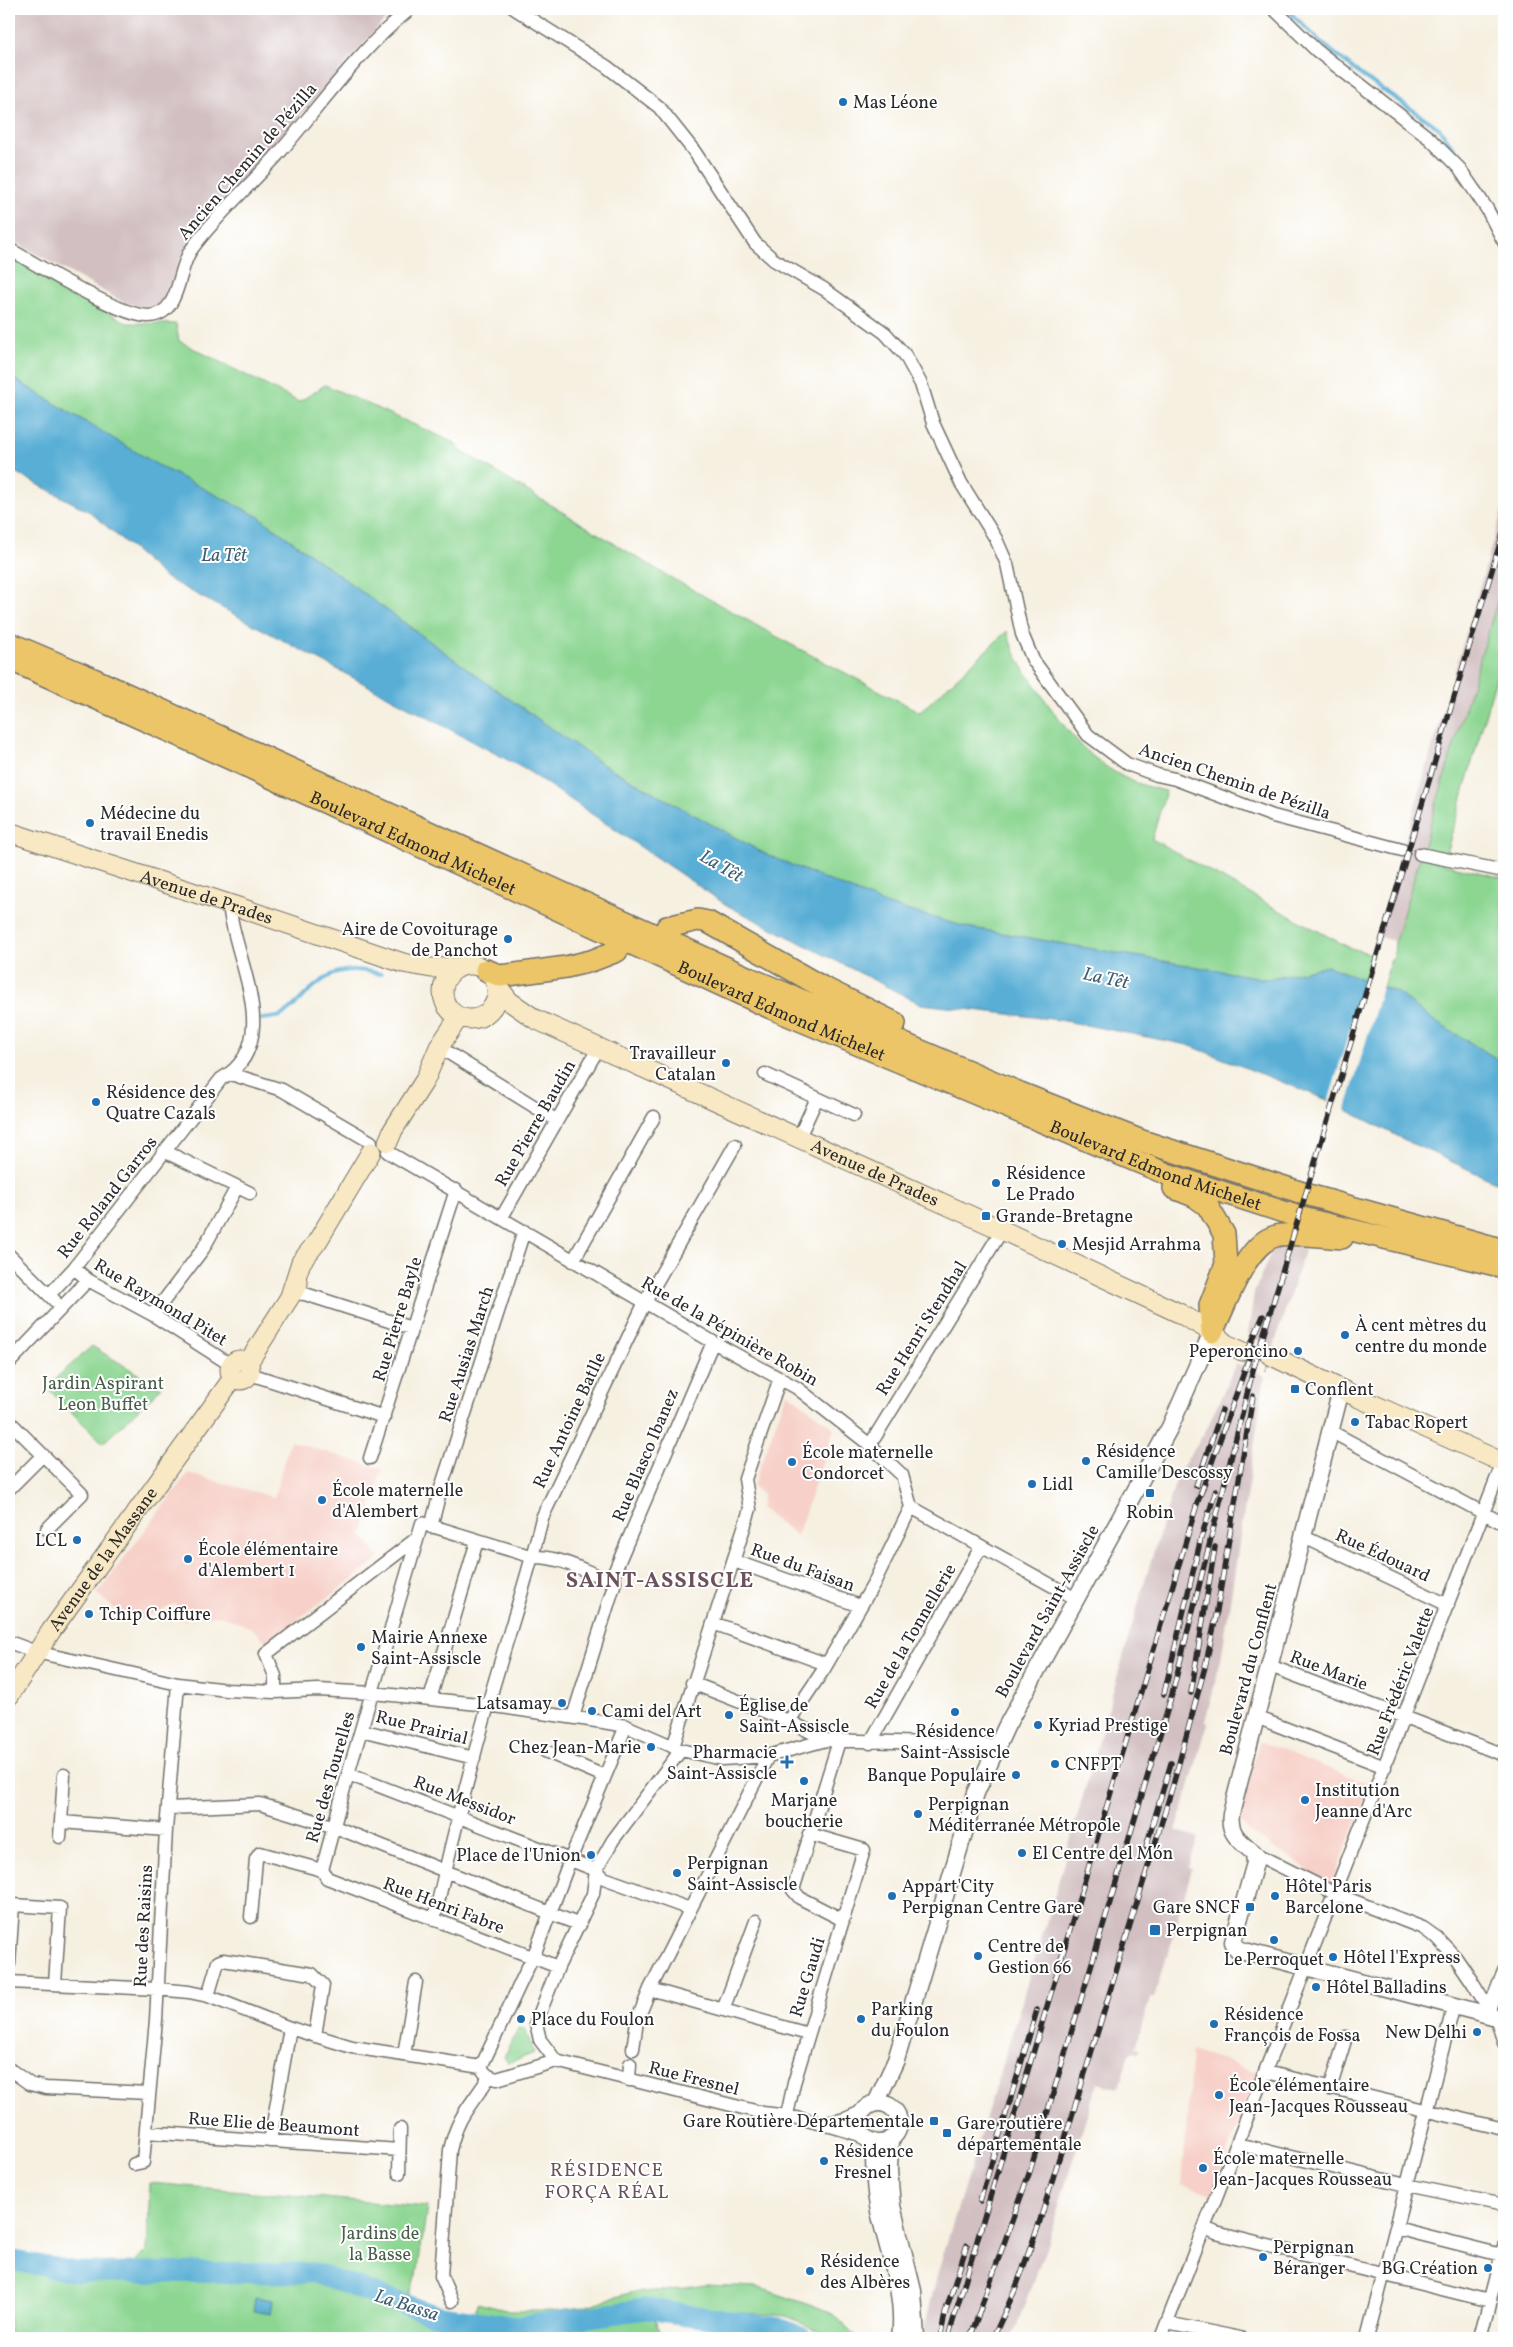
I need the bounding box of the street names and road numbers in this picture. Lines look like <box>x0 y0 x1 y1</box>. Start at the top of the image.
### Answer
street label: Ancien Chemin de Pézilla <box>173 78 324 246</box>
street label: Ancien Chemin de Pézilla <box>1135 738 1334 827</box>
street label: Boulevard Edmond Michelet <box>305 786 520 903</box>
street label: Avenue de Prades <box>137 865 276 932</box>
street label: Boulevard Edmond Michelet <box>673 955 889 1069</box>
street label: Rue Pierre Baudin <box>490 1055 583 1192</box>
street label: Boulevard Edmond Michelet <box>1045 1115 1264 1218</box>
street label: Rue Roland Garros <box>52 1131 164 1264</box>
street label: Avenue de Prades <box>806 1134 942 1214</box>
street label: Rue Raymond Pitet <box>89 1253 232 1353</box>
street label: Rue Pierre Bayle <box>368 1254 429 1385</box>
street label: Rue Henri Stendhal <box>871 1257 974 1401</box>
street label: Rue de la Pépinière Robin <box>636 1271 823 1393</box>
street label: Rue Ausias March <box>434 1283 501 1426</box>
street label: Rue Antoine Batlle <box>528 1348 613 1493</box>
street label: Rue Blasco Ibanez <box>607 1385 686 1526</box>
street label: Avenue de la Massane <box>44 1483 164 1637</box>
street label: Boulevard Saint-Assiscle <box>990 1521 1106 1703</box>
street label: Rue Édouard <box>1331 1523 1434 1589</box>
street label: Rue du Faisan <box>747 1538 858 1599</box>
street label: Rue de la Tonnellerie <box>859 1560 963 1714</box>
street label: Boulevard du Conflent <box>1214 1581 1284 1758</box>
street label: Rue Frédéric Valette <box>1362 1604 1441 1759</box>
street label: Rue Marie <box>1286 1645 1371 1698</box>
street label: Rue Prairial <box>373 1705 470 1752</box>
street label: Rue des Tourelles <box>301 1709 362 1846</box>
street label: Rue Messidor <box>410 1770 520 1833</box>
street label: Rue des Raisins <box>129 1864 160 1988</box>
street label: Rue Henri Fabre <box>379 1872 508 1941</box>
street label: Rue Gaudi <box>784 1934 832 2021</box>
street label: Rue Fresnel <box>646 2056 742 2103</box>
street label: Rue Elie de Beaumont <box>187 2107 361 2144</box>

